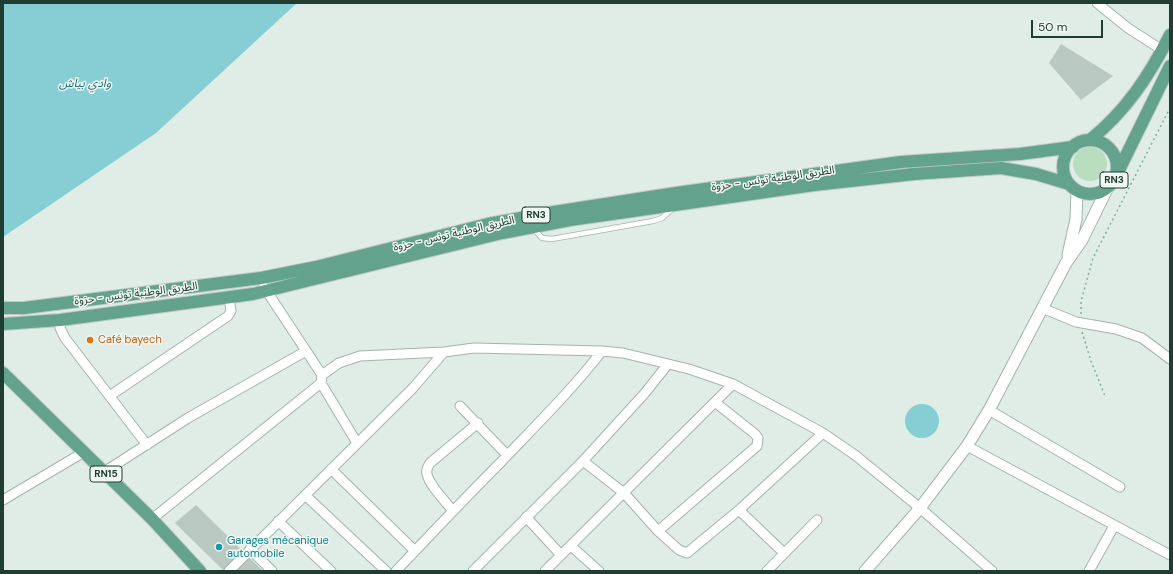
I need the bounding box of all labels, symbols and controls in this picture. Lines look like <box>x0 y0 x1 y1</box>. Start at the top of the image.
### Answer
scale bar <box>1033 12 1105 38</box>
text: 50 m <box>1038 19 1067 35</box>
water label: وادي بياش <box>59 77 111 91</box>
street label: الطريق الوطنية تونس - حزوة <box>711 164 835 194</box>
road number: RN3 <box>1100 172 1128 188</box>
road number: RN3 <box>522 207 550 223</box>
street label: الطريق الوطنية تونس - حزوة <box>392 214 516 254</box>
street label: الطريق الوطنية تونس - حزوة <box>74 280 198 308</box>
place label: Café bayech <box>98 333 162 347</box>
marker: Café bayech <box>85 335 95 345</box>
road number: RN15 <box>90 466 122 482</box>
place label: Garages mécanique automobile <box>227 534 329 560</box>
marker: Garages mécanique automobile <box>214 542 224 552</box>

